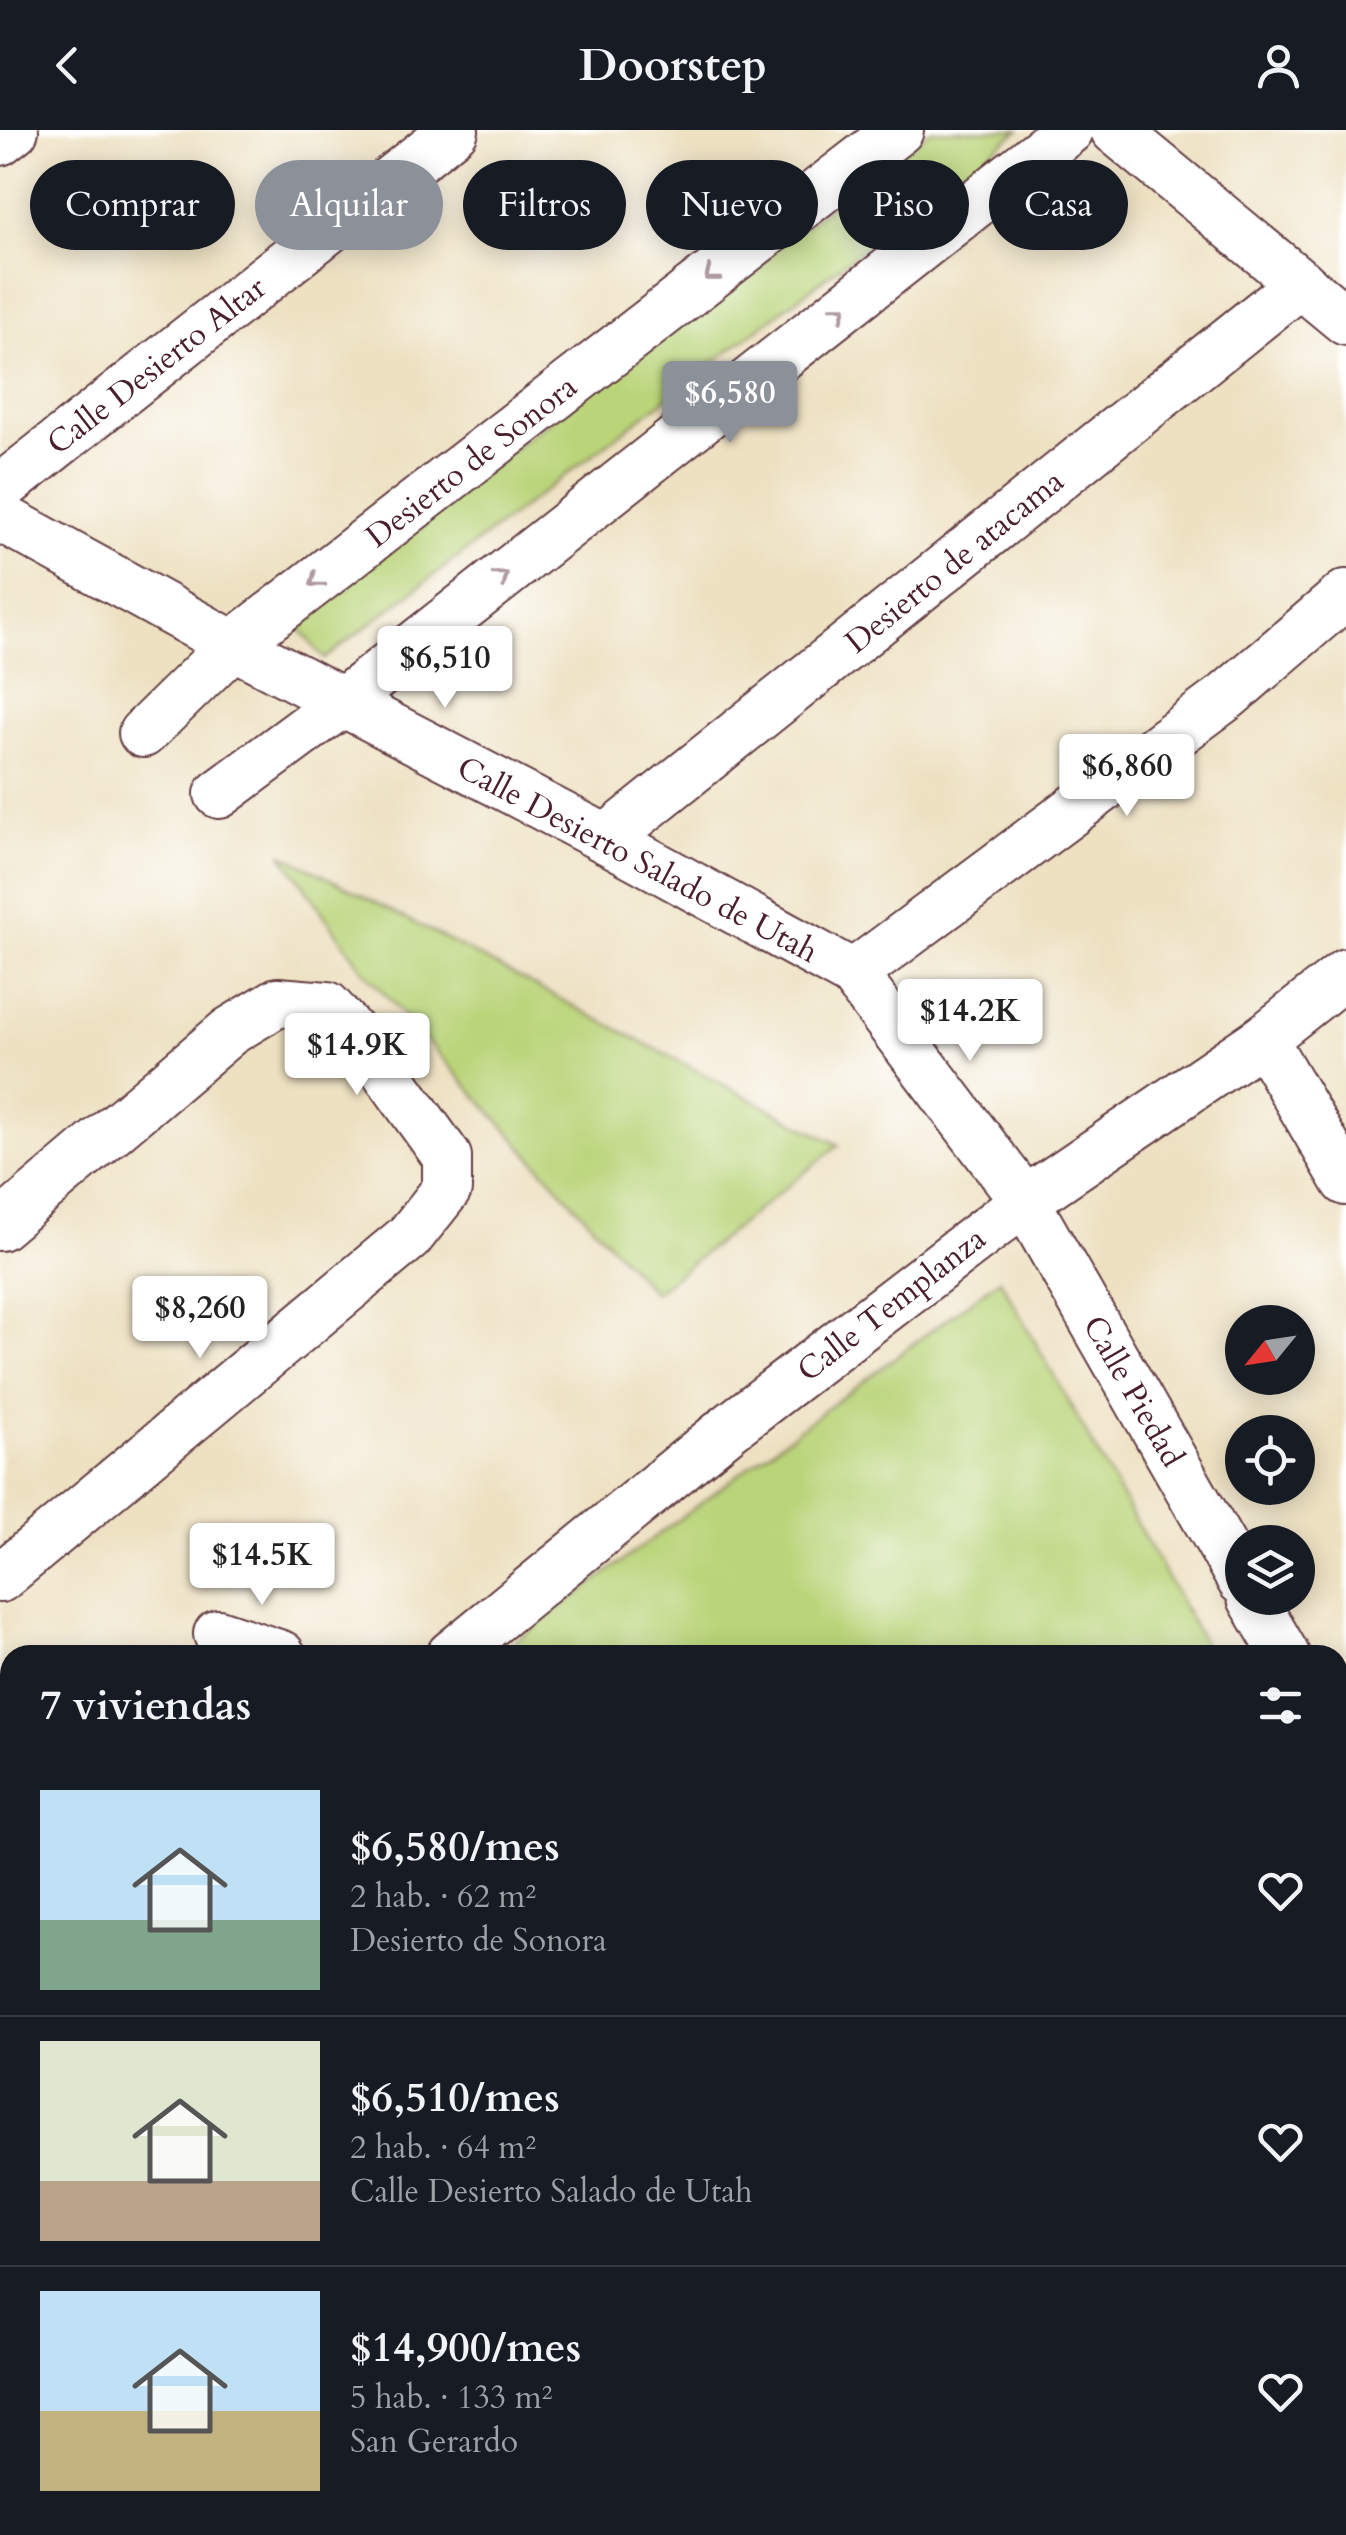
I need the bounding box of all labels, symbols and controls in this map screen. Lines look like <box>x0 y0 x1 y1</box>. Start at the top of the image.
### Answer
text: Doorstep <box>579 35 767 96</box>
icon: back <box>40 38 95 93</box>
icon: person <box>1251 38 1306 93</box>
chip: Comprar <box>30 160 235 250</box>
chip: Alquilar <box>255 160 443 250</box>
chip: Filtros <box>463 160 626 250</box>
chip: Nuevo <box>646 160 818 250</box>
chip: Piso <box>838 160 969 250</box>
chip: Casa <box>989 160 1128 250</box>
one-way arrow <box>704 264 722 281</box>
street label: Calle Desierto Altar <box>38 266 275 465</box>
one-way arrow <box>828 305 846 323</box>
pin: $6,580 <box>649 361 811 446</box>
street label: Desierto de Sonora <box>357 365 587 558</box>
text: $6,580 <box>684 371 776 415</box>
street label: Desierto de atacama <box>836 460 1073 664</box>
one-way arrow <box>309 569 327 587</box>
one-way arrow <box>490 571 508 588</box>
pin: $6,510 <box>364 626 526 711</box>
text: $6,510 <box>399 636 491 680</box>
pin: $6,860 <box>1046 734 1208 819</box>
text: $6,860 <box>1081 744 1173 788</box>
street label: Calle Desierto Salado de Utah <box>449 746 826 974</box>
pin: $14.2K <box>889 979 1051 1064</box>
text: $14.2K <box>920 989 1020 1033</box>
pin: $14.9K <box>276 1013 438 1098</box>
text: $14.9K <box>307 1023 407 1067</box>
street label: Calle Templanza <box>788 1217 995 1392</box>
pin: $8,260 <box>119 1276 281 1361</box>
text: $8,260 <box>154 1286 246 1330</box>
north arrow <box>1225 1305 1315 1395</box>
map controls <box>1225 1305 1315 1615</box>
street label: Calle Piedad <box>1072 1308 1194 1475</box>
button: locate <box>1225 1415 1315 1505</box>
pin: $14.5K <box>181 1523 343 1608</box>
button: layers <box>1225 1525 1315 1615</box>
text: $14.5K <box>212 1533 312 1577</box>
text: 7 viviendas <box>40 1677 251 1734</box>
icon: filters <box>1253 1678 1308 1733</box>
text: $6,580/mes <box>350 1818 560 1875</box>
icon: home <box>120 1830 240 1950</box>
icon: heart <box>1253 1863 1308 1918</box>
text: 2 hab. · 62 m² <box>350 1875 536 1919</box>
text: Desierto de Sonora <box>350 1919 607 1963</box>
text: $6,510/mes <box>350 2069 560 2126</box>
icon: home <box>120 2081 240 2201</box>
icon: heart <box>1253 2114 1308 2169</box>
text: 2 hab. · 64 m² <box>350 2126 536 2170</box>
text: Calle Desierto Salado de Utah <box>350 2170 753 2214</box>
text: $14,900/mes <box>350 2319 581 2376</box>
icon: home <box>120 2331 240 2451</box>
icon: heart <box>1253 2364 1308 2419</box>
text: 5 hab. · 133 m² <box>350 2376 553 2420</box>
text: San Gerardo <box>350 2420 518 2464</box>

